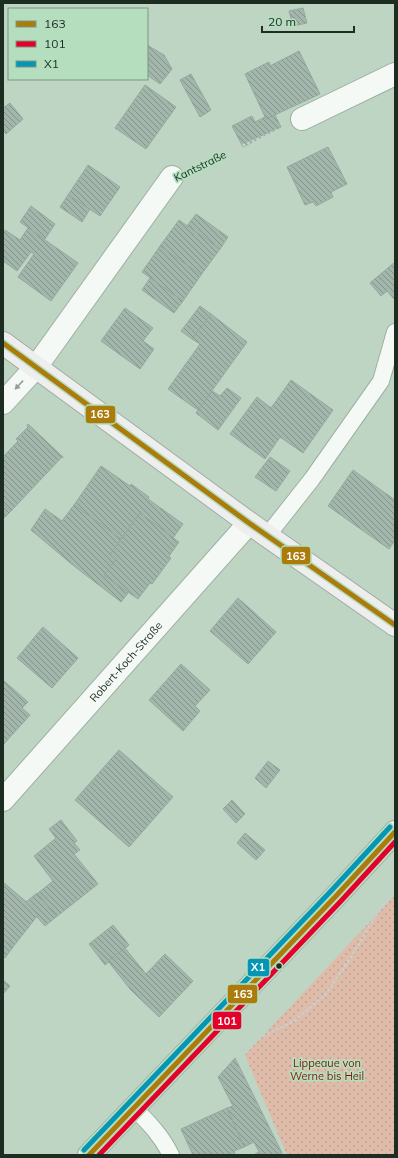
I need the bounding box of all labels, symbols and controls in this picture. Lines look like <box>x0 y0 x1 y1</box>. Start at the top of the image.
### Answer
legend <box>8 8 148 80</box>
scale bar <box>262 8 354 34</box>
text: 20 m <box>268 14 296 29</box>
text: 163 <box>44 16 66 31</box>
text: 101 <box>44 36 66 51</box>
text: X1 <box>44 56 59 71</box>
street label: Kantstraße <box>171 147 229 185</box>
one-way arrow <box>15 380 24 390</box>
line badge: 163 <box>85 405 116 424</box>
text: 163 <box>90 407 110 421</box>
line badge: 163 <box>281 546 311 565</box>
text: 163 <box>286 549 306 563</box>
street label: Robert-Koch-Straße <box>86 619 165 705</box>
line badge: X1 <box>247 958 270 977</box>
text: X1 <box>250 960 265 974</box>
unlabelled marker <box>274 961 284 971</box>
line badge: 163 <box>227 984 258 1004</box>
text: 163 <box>233 987 253 1001</box>
line badge: 101 <box>212 1011 242 1030</box>
text: 101 <box>217 1014 237 1028</box>
park label: Lippeaue von Werne bis Heil <box>290 1056 364 1083</box>

